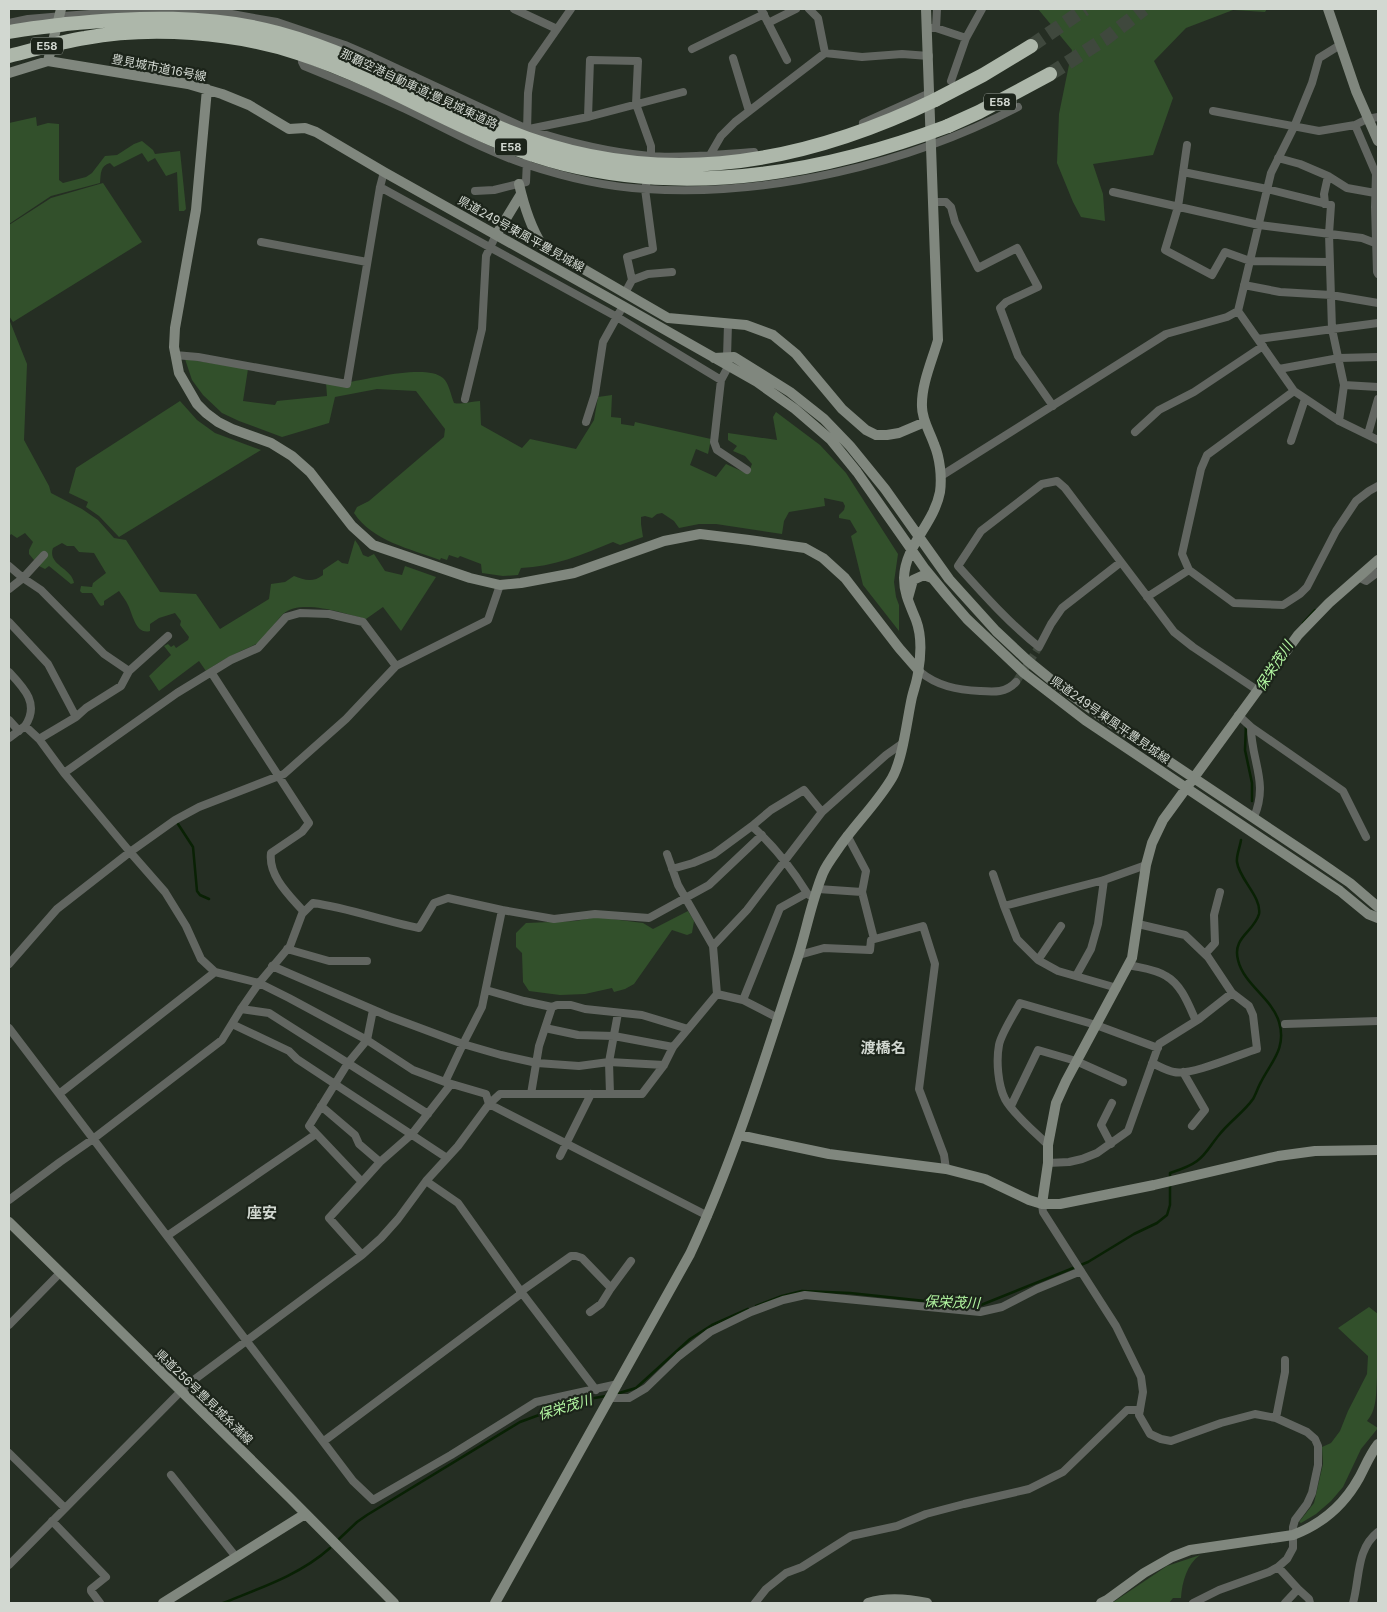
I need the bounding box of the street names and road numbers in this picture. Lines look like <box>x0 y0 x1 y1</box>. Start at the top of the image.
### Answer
road number: E58 <box>31 37 63 54</box>
street label: 那覇空港自動車道;豊見城東道路 <box>338 45 500 132</box>
street label: 豊見城市道16号線 <box>110 51 208 84</box>
road number: E58 <box>984 94 1016 110</box>
road number: E58 <box>495 138 527 156</box>
street label: 県道249号東風平豊見城線 <box>455 193 587 275</box>
street label: 県道249号東風平豊見城線 <box>1048 673 1173 767</box>
street label: 県道256号豊見城糸満線 <box>152 1346 256 1447</box>

